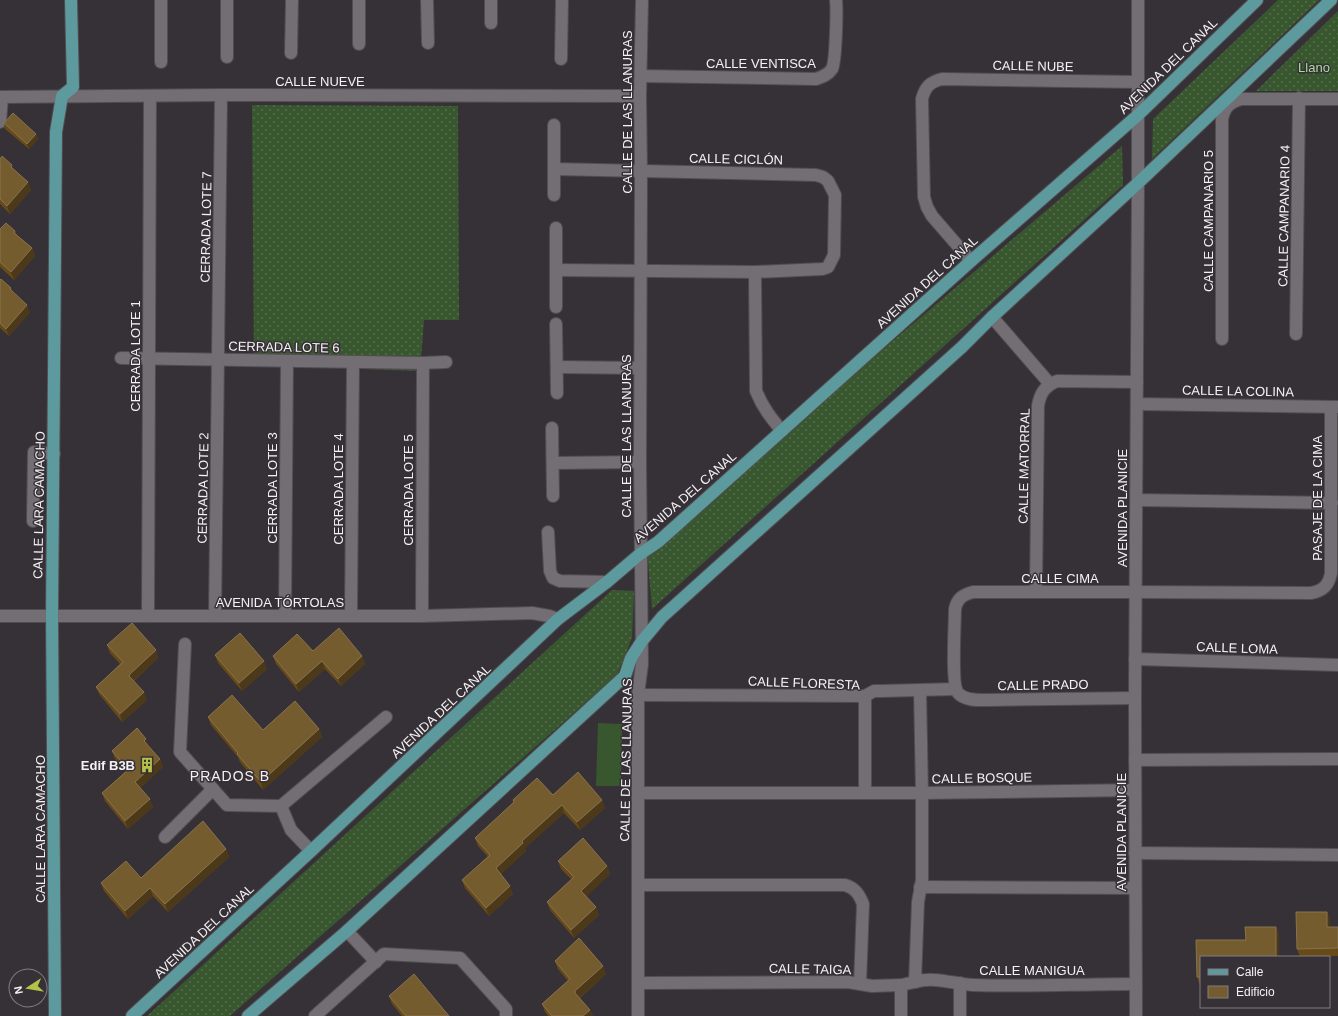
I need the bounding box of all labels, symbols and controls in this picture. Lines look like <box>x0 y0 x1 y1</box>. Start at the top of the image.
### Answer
street label: AVENIDA DEL CANAL <box>1116 15 1220 117</box>
street label: CALLE DE LAS LLANURAS <box>620 30 635 194</box>
street label: CALLE VENTISCA <box>706 56 816 71</box>
street label: CALLE NUBE <box>992 58 1074 74</box>
park label: Llano <box>1298 60 1330 75</box>
street label: CALLE NUEVE <box>275 74 365 89</box>
street label: CALLE CAMPANARIO 4 <box>1275 145 1293 287</box>
street label: CALLE CAMPANARIO 5 <box>1201 150 1216 292</box>
street label: CALLE CICLÓN <box>689 151 783 167</box>
street label: CERRADA LOTE 7 <box>198 171 214 283</box>
street label: AVENIDA DEL CANAL <box>873 233 981 331</box>
street label: CERRADA LOTE 1 <box>128 300 143 412</box>
street label: CERRADA LOTE 6 <box>228 339 340 355</box>
street label: CALLE DE LAS LLANURAS <box>619 354 634 518</box>
street label: CALLE LA COLINA <box>1182 383 1294 399</box>
street label: CALLE MATORRAL <box>1015 408 1033 524</box>
street label: CALLE LARA CAMACHO <box>30 431 48 579</box>
street label: CERRADA LOTE 2 <box>195 432 211 544</box>
street label: CERRADA LOTE 3 <box>265 432 280 544</box>
street label: CERRADA LOTE 4 <box>331 433 346 545</box>
street label: CERRADA LOTE 5 <box>401 434 416 546</box>
street label: PASAJE DE LA CIMA <box>1310 435 1325 561</box>
street label: AVENIDA DEL CANAL <box>631 448 739 546</box>
street label: AVENIDA PLANICIE <box>1115 449 1130 567</box>
street label: CALLE CIMA <box>1021 571 1099 586</box>
street label: AVENIDA TÓRTOLAS <box>216 595 345 610</box>
street label: CALLE LOMA <box>1196 639 1278 657</box>
street label: AVENIDA DEL CANAL <box>388 661 494 761</box>
street label: CALLE FLORESTA <box>748 674 861 692</box>
street label: CALLE PRADO <box>997 677 1089 693</box>
street label: CALLE DE LAS LLANURAS <box>617 678 635 842</box>
street label: CALLE LARA CAMACHO <box>33 755 48 903</box>
building icon: Edif B3B <box>138 756 156 774</box>
place label: Edif B3B <box>81 758 135 773</box>
district label: PRADOS B <box>190 768 270 784</box>
street label: CALLE BOSQUE <box>932 770 1033 786</box>
street label: AVENIDA PLANICIE <box>1114 773 1129 891</box>
street label: AVENIDA DEL CANAL <box>151 881 257 981</box>
legend <box>1200 956 1330 1008</box>
street label: CALLE TAIGA <box>769 961 852 977</box>
street label: CALLE MANIGUA <box>979 963 1085 978</box>
text: Calle <box>1236 965 1264 979</box>
north arrow <box>8 968 48 1008</box>
text: N <box>12 985 25 995</box>
text: Edificio <box>1236 985 1275 999</box>

